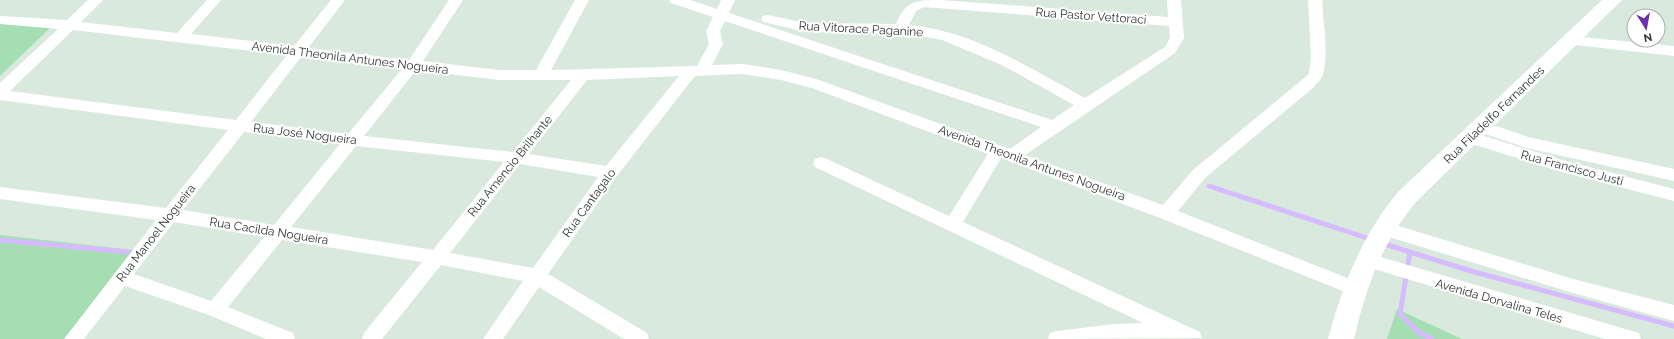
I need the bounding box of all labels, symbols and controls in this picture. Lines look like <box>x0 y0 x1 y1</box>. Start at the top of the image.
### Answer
street label: Rua Pastor Vettoraci <box>1035 5 1147 27</box>
north arrow <box>1626 8 1666 48</box>
street label: Rua Vitorace Paganine <box>798 19 924 39</box>
text: N <box>1642 30 1653 45</box>
street label: Avenida Theonila Antunes Nogueira <box>251 39 449 77</box>
street label: Rua Filadelfo Fernandes <box>1441 63 1547 167</box>
street label: Rua Amencio Brilhante <box>465 113 555 219</box>
street label: Rua José Nogueira <box>252 121 358 147</box>
street label: Avenida Theonila Antunes Nogueira <box>936 123 1128 203</box>
street label: Rua Francisco Justi <box>1519 148 1625 188</box>
street label: Rua Cantagalo <box>559 166 619 240</box>
street label: Rua Manoel Nogueira <box>114 181 198 285</box>
street label: Rua Cacilda Nogueira <box>209 215 329 247</box>
street label: Avenida Dorvalina Teles <box>1434 276 1564 326</box>

